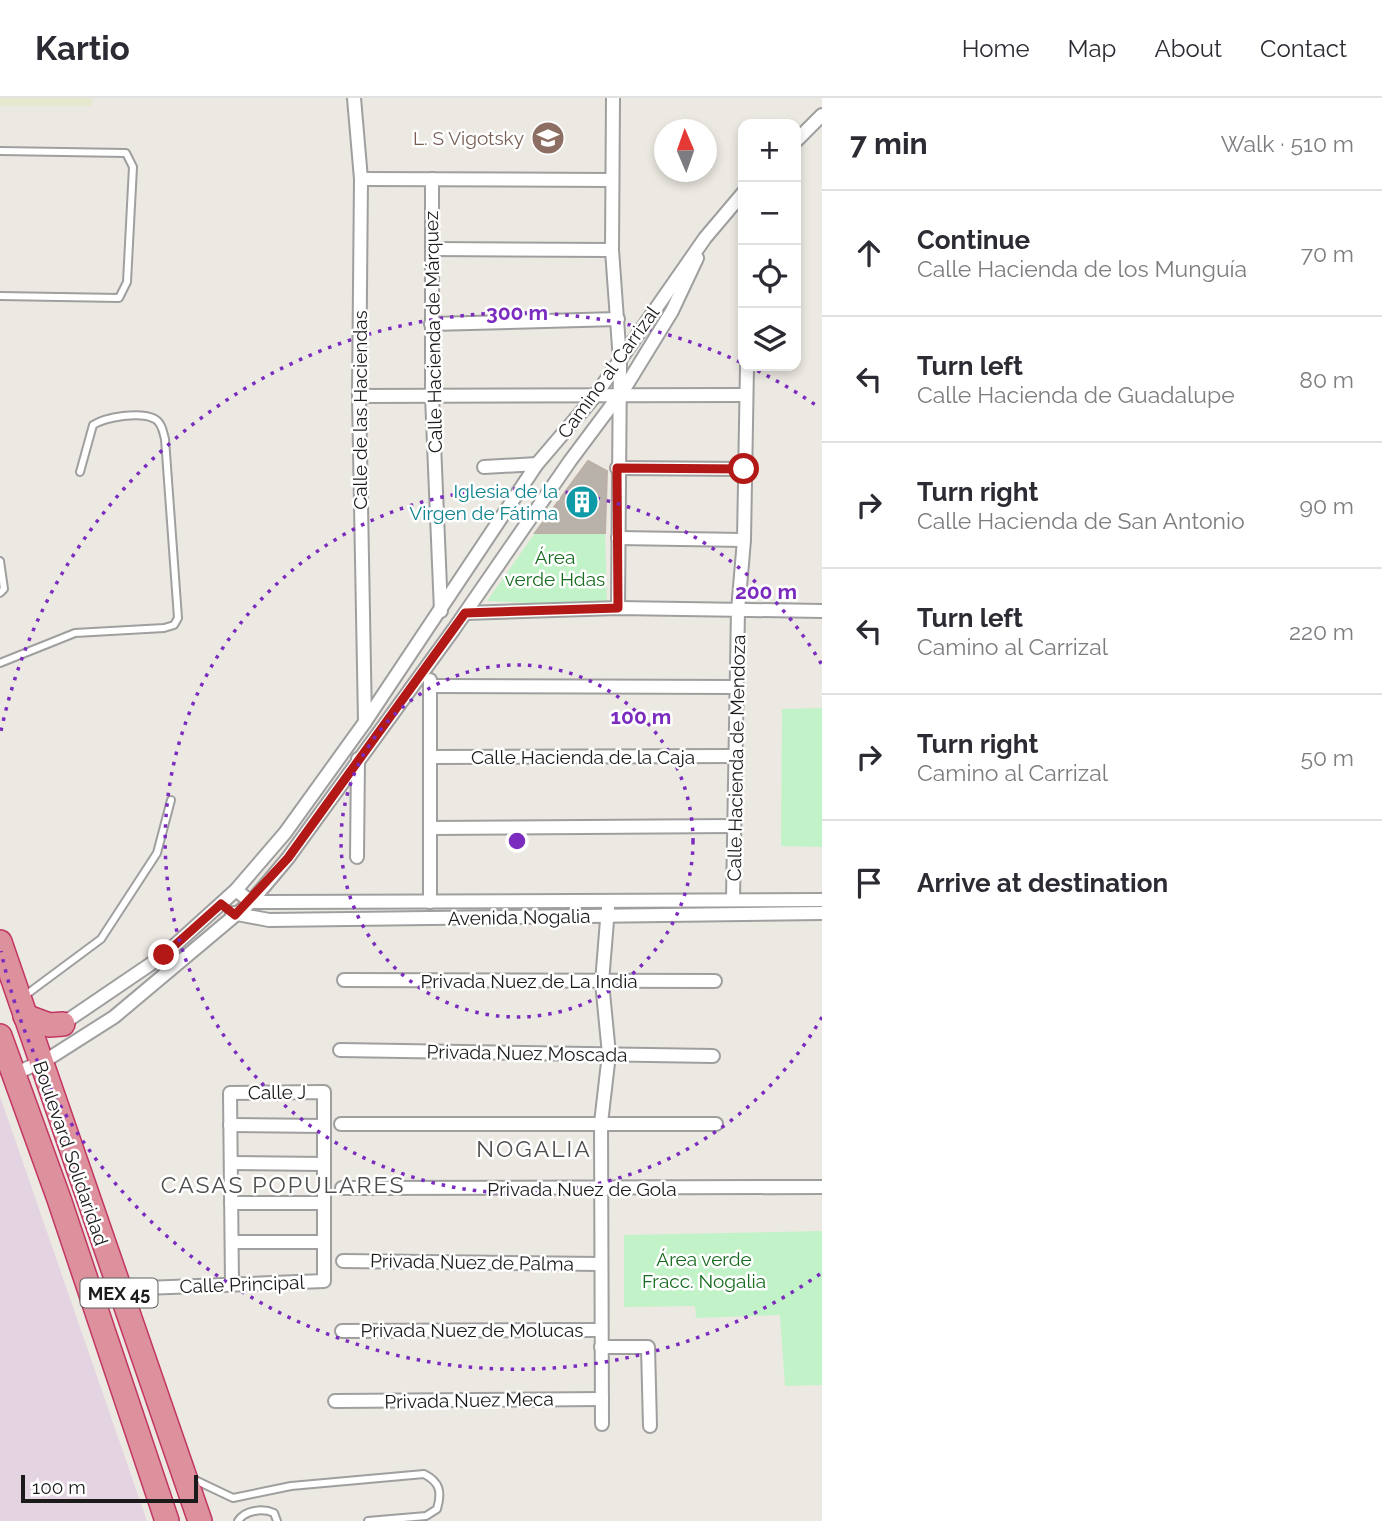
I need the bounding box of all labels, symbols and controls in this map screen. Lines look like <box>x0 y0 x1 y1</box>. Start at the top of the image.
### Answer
text: Kartio <box>35 29 130 68</box>
text: Home <box>962 34 1030 63</box>
text: Map <box>1068 34 1116 63</box>
text: About <box>1154 34 1222 63</box>
text: Contact <box>1260 34 1347 63</box>
school or university icon: L. S Vigotsky <box>529 119 567 157</box>
north arrow <box>654 119 717 182</box>
map controls <box>738 119 801 371</box>
button: + <box>738 119 801 182</box>
text: 7 min <box>850 126 928 161</box>
place label: L. S Vigotsky <box>413 127 524 149</box>
text: Walk · 510 m <box>1221 130 1354 157</box>
button: − <box>738 182 801 245</box>
street label: Calle Hacienda de Márquez <box>420 211 446 453</box>
text: Continue <box>917 225 1030 255</box>
icon: ahead <box>850 234 888 272</box>
text: 70 m <box>1301 240 1354 267</box>
button: locate <box>738 245 801 308</box>
text: Calle Hacienda de los Munguía <box>917 255 1247 282</box>
text: 300 m <box>486 300 548 325</box>
street label: Camino al Carrizal <box>553 301 664 442</box>
button: layers <box>738 308 801 371</box>
street label: Calle de las Haciendas <box>349 310 371 510</box>
text: Turn left <box>917 351 1023 381</box>
icon: left <box>850 360 888 398</box>
text: 80 m <box>1299 366 1354 393</box>
text: Calle Hacienda de Guadalupe <box>917 381 1235 408</box>
route start <box>728 453 759 484</box>
text: Turn right <box>917 477 1038 507</box>
place label: Iglesia de la Virgen de Fátima <box>409 480 558 524</box>
building icon: Iglesia de la Virgen de Fátima <box>563 483 601 521</box>
icon: right <box>850 486 888 524</box>
text: 90 m <box>1299 492 1354 519</box>
text: Calle Hacienda de San Antonio <box>917 507 1245 534</box>
park label: Área verde Hdas <box>505 546 605 590</box>
text: 200 m <box>735 579 797 604</box>
text: Turn left <box>917 603 1023 633</box>
icon: left <box>850 612 888 650</box>
text: 220 m <box>1289 618 1354 645</box>
text: Camino al Carrizal <box>917 633 1108 660</box>
street label: Calle Hacienda de Mendoza <box>723 634 749 882</box>
text: 100 m <box>611 704 671 729</box>
text: Turn right <box>917 729 1038 759</box>
icon: right <box>850 738 888 776</box>
text: 50 m <box>1300 744 1354 771</box>
street label: Calle Hacienda de la Caja <box>471 746 695 768</box>
text: Camino al Carrizal <box>917 759 1108 786</box>
centre of rings <box>505 829 529 853</box>
icon: arrive <box>850 864 888 902</box>
text: Arrive at destination <box>917 868 1168 898</box>
street label: Avenida Nogalia <box>447 905 591 929</box>
route end <box>148 939 179 970</box>
street label: Privada Nuez de La India <box>420 970 638 992</box>
street label: Privada Nuez Moscada <box>426 1040 628 1066</box>
street label: Boulevard Solidaridad <box>29 1058 113 1248</box>
street label: Calle J <box>248 1080 306 1104</box>
district label: NOGALIA <box>476 1135 592 1162</box>
district label: CASAS POPULARES <box>161 1171 405 1198</box>
street label: Privada Nuez de Gola <box>487 1178 677 1200</box>
park label: Área verde Fracc. Nogalia <box>642 1248 766 1292</box>
street label: Privada Nuez de Palma <box>370 1249 574 1275</box>
street label: Calle Principal <box>179 1271 306 1297</box>
road number: MEX 45 <box>80 1278 158 1308</box>
street label: Privada Nuez de Molucas <box>360 1319 584 1341</box>
street label: Privada Nuez Meca <box>384 1388 554 1412</box>
scale bar <box>21 1472 198 1504</box>
text: 100 m <box>32 1476 86 1498</box>

